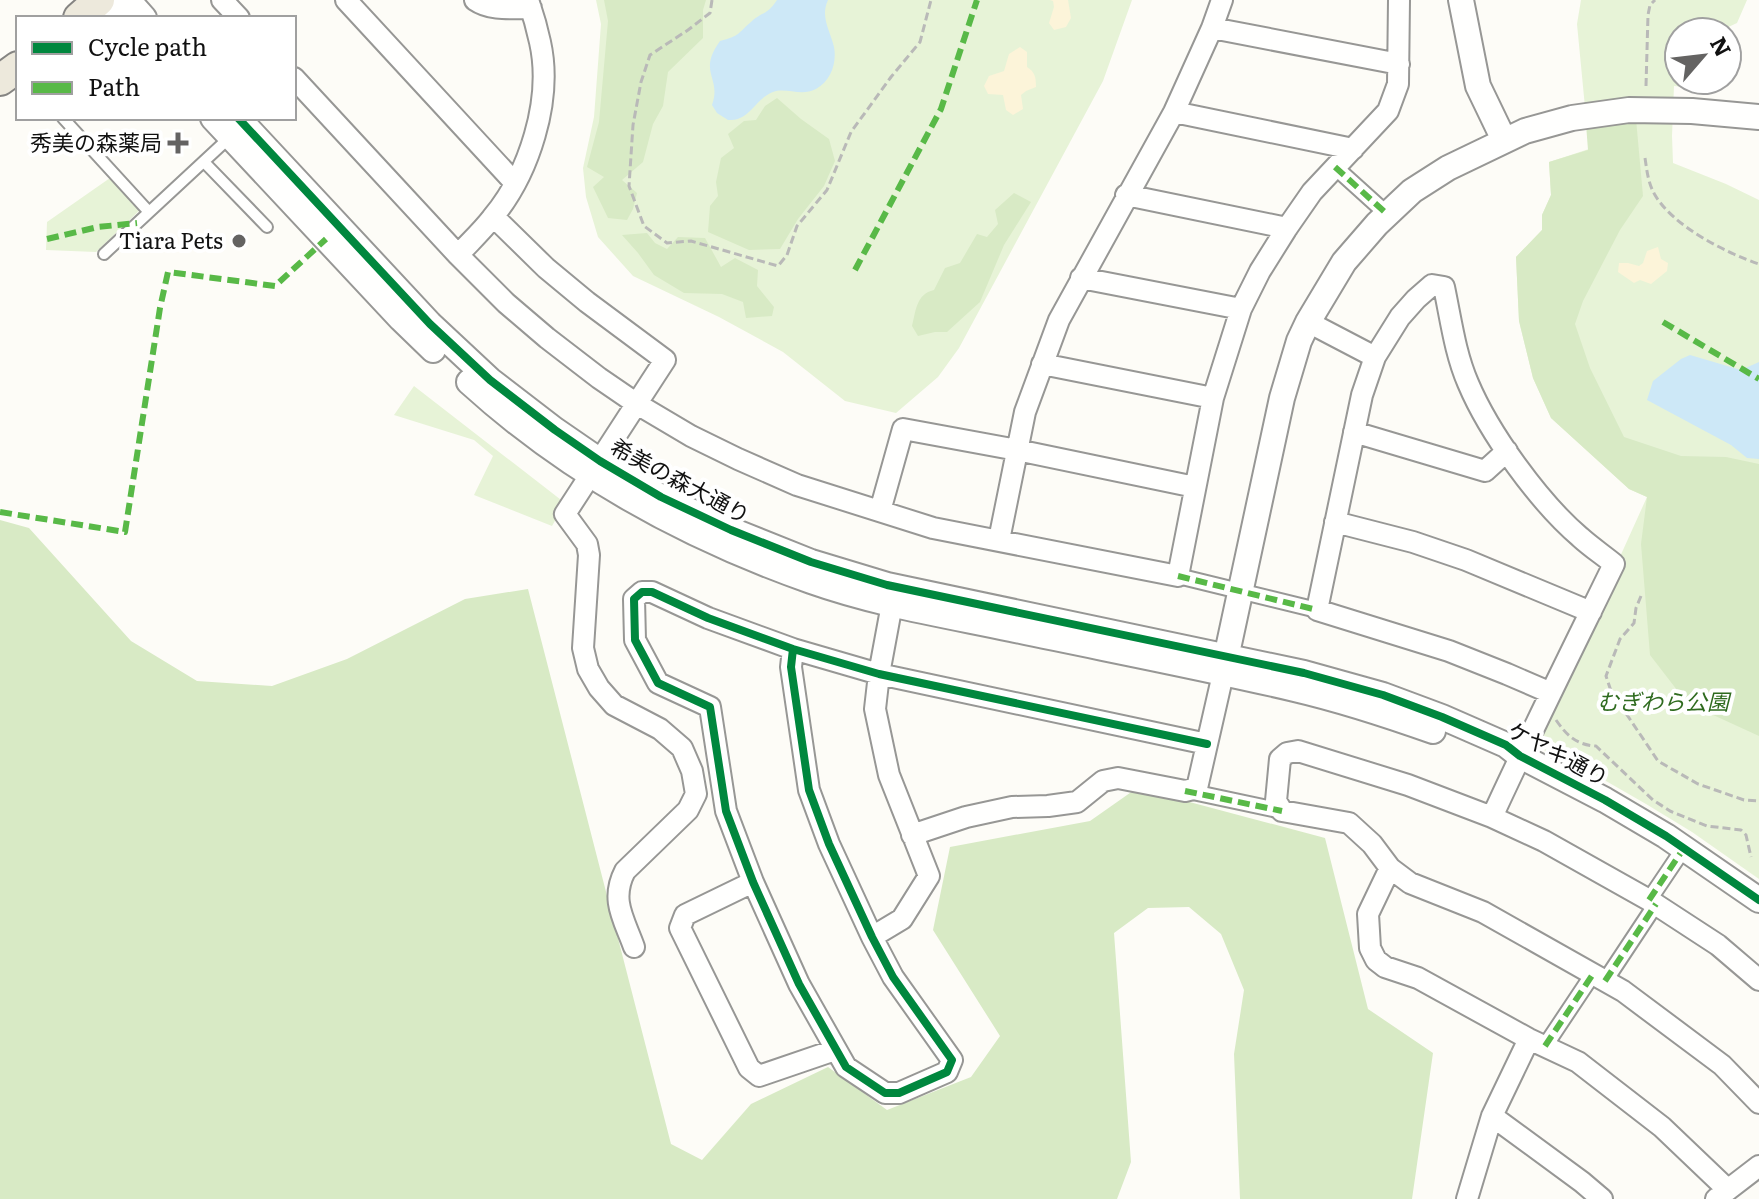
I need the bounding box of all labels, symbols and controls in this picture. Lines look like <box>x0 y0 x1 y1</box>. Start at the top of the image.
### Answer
legend <box>16 16 296 120</box>
north arrow <box>1663 16 1743 96</box>
text: Cycle path <box>88 28 207 63</box>
text: N <box>1703 30 1741 62</box>
text: Path <box>88 68 140 103</box>
place label: 秀美の森薬局 <box>30 125 162 158</box>
marker: 秀美の森薬局 <box>169 134 187 152</box>
place label: Tiara Pets <box>119 223 223 256</box>
marker: Tiara Pets <box>230 232 248 250</box>
street label: 希美の森大通り <box>605 429 756 530</box>
park label: むぎわら公園 <box>1597 684 1732 717</box>
street label: ケヤキ通り <box>1502 712 1615 793</box>

